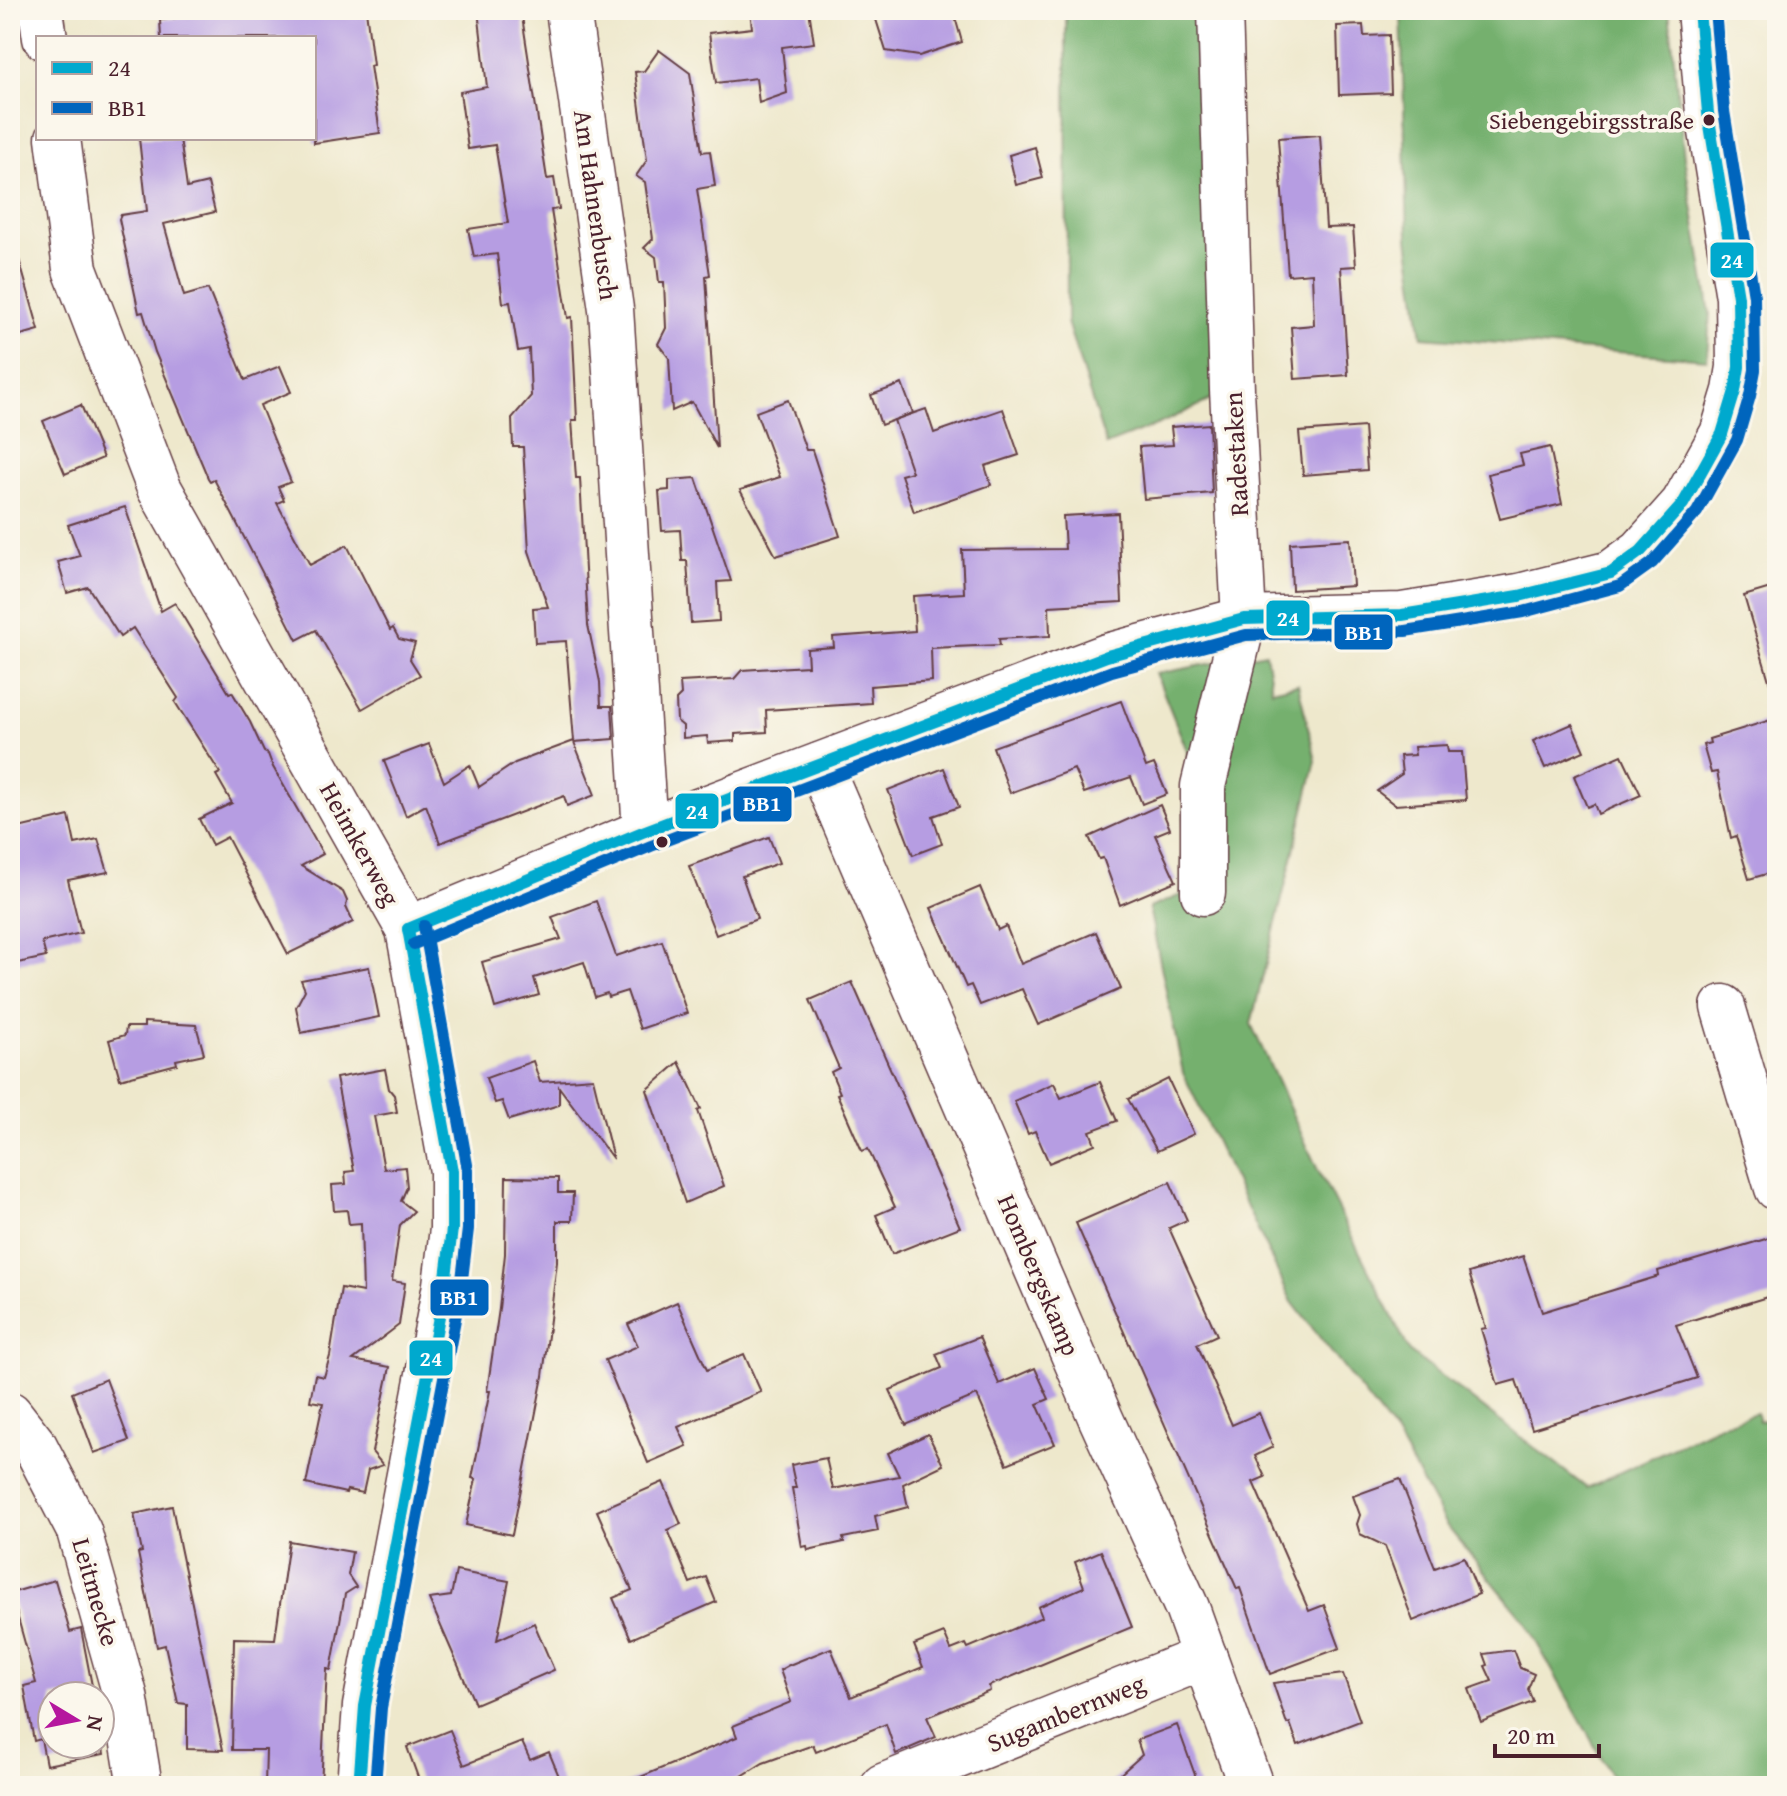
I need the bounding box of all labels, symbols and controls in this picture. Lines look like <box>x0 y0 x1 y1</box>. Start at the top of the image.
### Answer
legend <box>36 36 316 140</box>
text: 24 <box>108 50 131 85</box>
text: BB1 <box>108 90 147 125</box>
place label: Siebengebirgsstraße <box>1489 103 1694 138</box>
street label: Am Hahnenbusch <box>564 107 629 303</box>
marker: Siebengebirgsstraße <box>1701 112 1717 128</box>
line badge: 24 <box>1709 241 1755 279</box>
text: 24 <box>1721 244 1743 276</box>
street label: Radestaken <box>1213 390 1258 517</box>
line badge: 24 <box>1265 599 1311 637</box>
text: 24 <box>1277 602 1299 634</box>
line badge: BB1 <box>1333 613 1394 651</box>
text: BB1 <box>1345 616 1383 648</box>
street label: Heimkerweg <box>310 775 411 913</box>
line badge: BB1 <box>732 785 793 823</box>
text: BB1 <box>743 787 781 819</box>
line badge: 24 <box>674 792 720 830</box>
text: 24 <box>686 795 708 827</box>
unlabelled marker <box>654 834 670 850</box>
street label: Hombergskamp <box>988 1188 1091 1362</box>
line badge: BB1 <box>429 1278 490 1317</box>
text: BB1 <box>440 1281 478 1313</box>
line badge: 24 <box>408 1339 454 1377</box>
text: 24 <box>420 1342 442 1374</box>
street label: Leitmecke <box>62 1533 130 1650</box>
street label: Sugambernweg <box>981 1663 1151 1762</box>
north arrow <box>36 1680 116 1760</box>
scale bar <box>1495 1708 1599 1758</box>
text: N <box>79 1713 113 1734</box>
text: 20 m <box>1507 1718 1555 1753</box>

